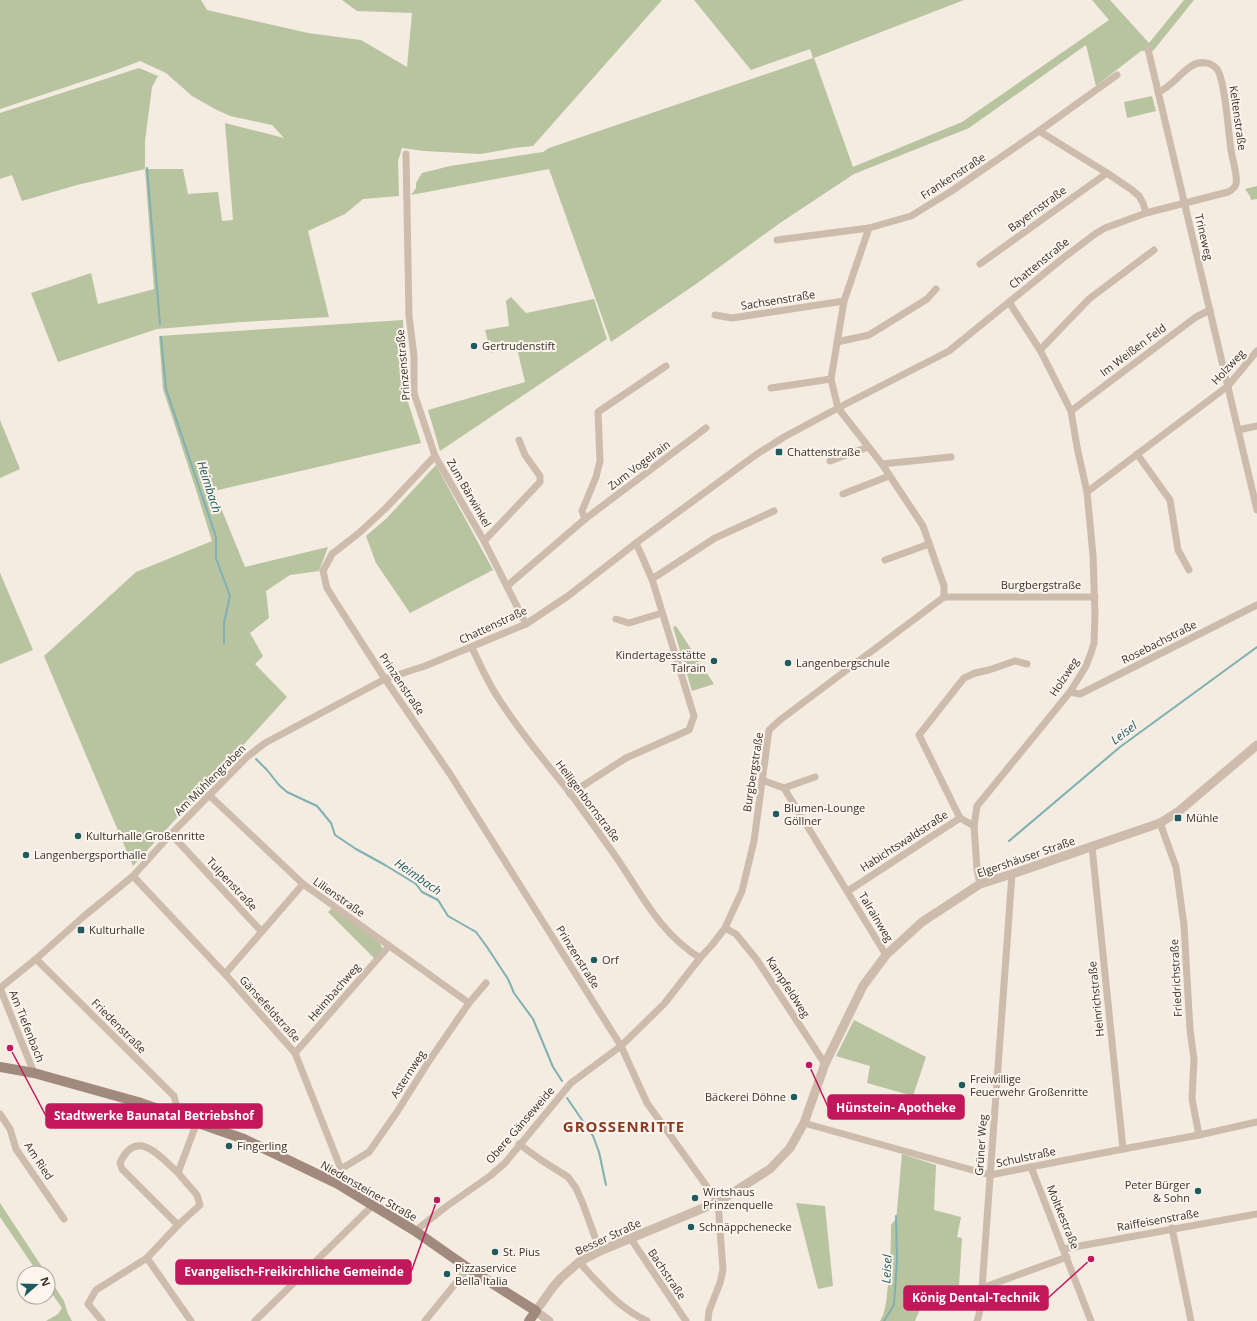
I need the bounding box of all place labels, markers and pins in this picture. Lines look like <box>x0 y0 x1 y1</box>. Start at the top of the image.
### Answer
place label: Gertrudenstift <box>482 338 555 353</box>
marker: Gertrudenstift <box>469 341 479 351</box>
place label: Chattenstraße <box>787 444 860 459</box>
marker: Chattenstraße <box>774 447 784 457</box>
place label: Kindertagesstätte Talrain <box>616 647 706 675</box>
place label: Langenbergschule <box>796 655 890 670</box>
marker: Kindertagesstätte Talrain <box>709 656 719 666</box>
marker: Langenbergschule <box>783 658 793 668</box>
place label: Blumen-Lounge Göllner <box>784 800 865 828</box>
marker: Blumen-Lounge Göllner <box>771 809 781 819</box>
place label: Mühle <box>1186 810 1218 825</box>
marker: Mühle <box>1173 813 1183 823</box>
place label: Kulturhalle Großenritte <box>86 828 205 843</box>
marker: Kulturhalle Großenritte <box>73 831 83 841</box>
place label: Langenbergsporthalle <box>34 847 146 862</box>
marker: Langenbergsporthalle <box>21 850 31 860</box>
place label: Kulturhalle <box>89 922 145 937</box>
marker: Kulturhalle <box>76 925 86 935</box>
place label: Orf <box>602 952 620 967</box>
marker: Orf <box>589 955 599 965</box>
place label: Freiwillige Feuerwehr Großenritte <box>970 1071 1088 1099</box>
marker: Freiwillige Feuerwehr Großenritte <box>957 1080 967 1090</box>
place label: Bäckerei Döhne <box>705 1089 786 1104</box>
marker: Bäckerei Döhne <box>789 1092 799 1102</box>
callout: Hünstein- Apotheke <box>828 1095 964 1119</box>
callout: Stadtwerke Baunatal Betriebshof <box>46 1104 262 1128</box>
place label: Fingerling <box>237 1138 287 1153</box>
marker: Fingerling <box>224 1141 234 1151</box>
place label: Peter Bürger & Sohn <box>1125 1177 1190 1205</box>
place label: Wirtshaus Prinzenquelle <box>703 1184 773 1212</box>
marker: Peter Bürger & Sohn <box>1193 1186 1203 1196</box>
marker: Wirtshaus Prinzenquelle <box>690 1193 700 1203</box>
place label: Schnäppchenecke <box>699 1219 792 1234</box>
marker: Schnäppchenecke <box>686 1222 696 1232</box>
place label: St. Pius <box>503 1244 540 1259</box>
marker: St. Pius <box>490 1247 500 1257</box>
callout: Evangelisch-Freikirchliche Gemeinde <box>176 1260 411 1284</box>
place label: Pizzaservice Bella Italia <box>455 1260 516 1288</box>
marker: Pizzaservice Bella Italia <box>442 1269 452 1279</box>
callout: König Dental-Technik <box>904 1286 1048 1310</box>

